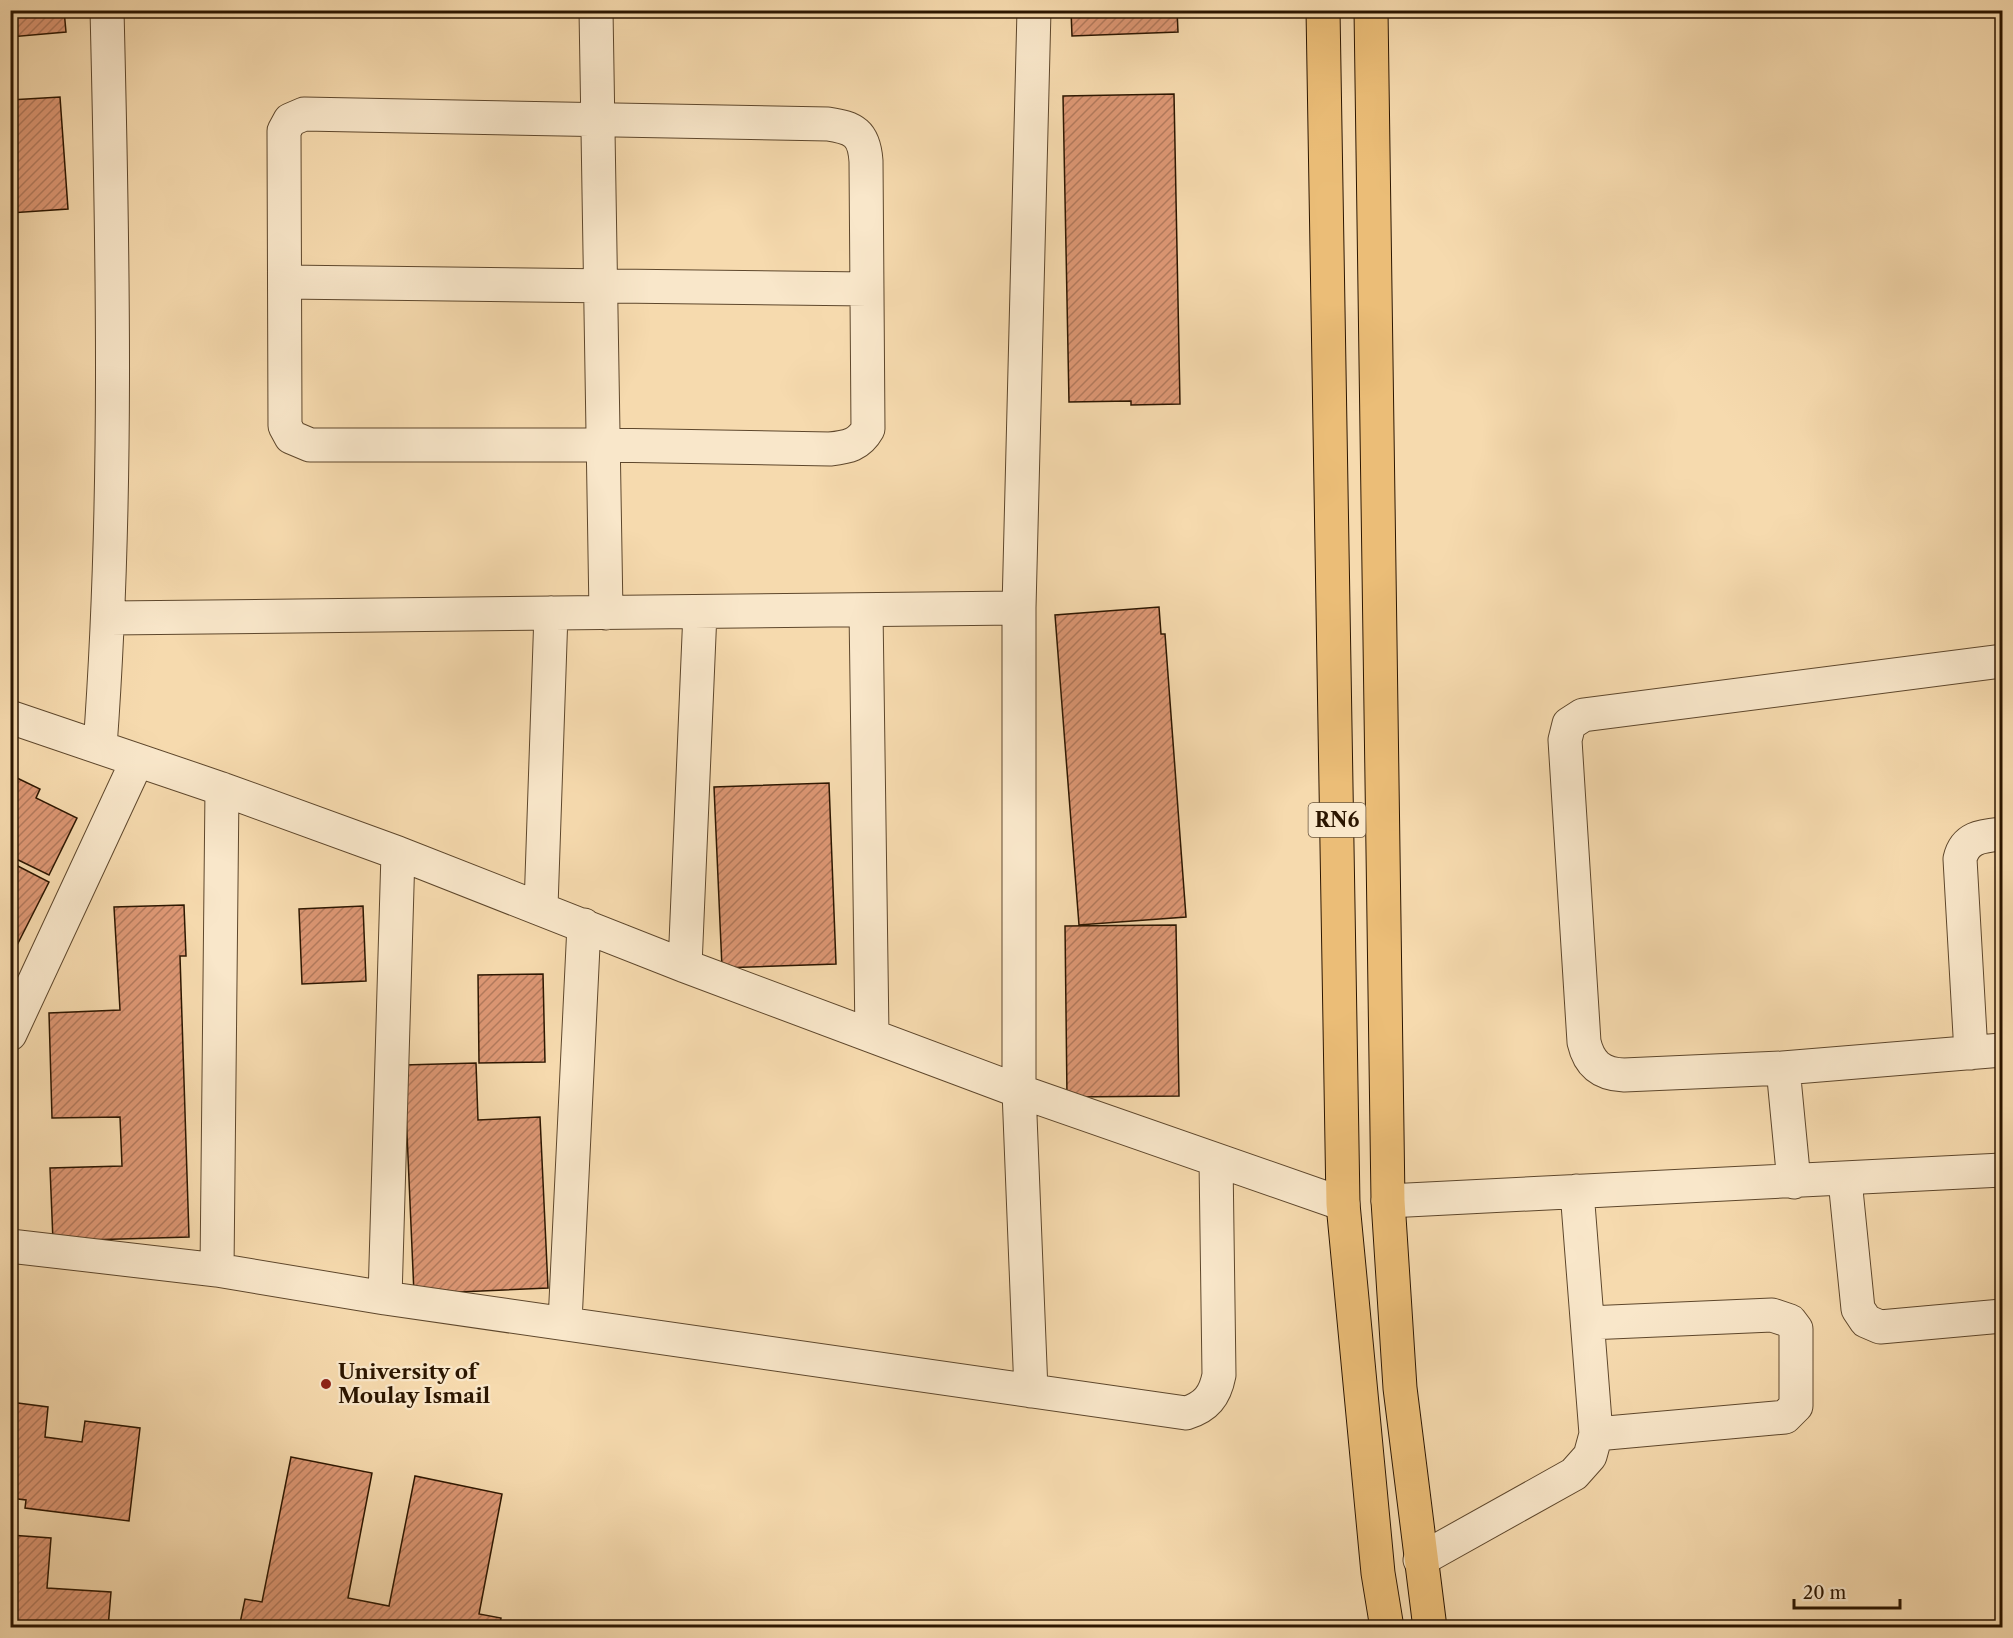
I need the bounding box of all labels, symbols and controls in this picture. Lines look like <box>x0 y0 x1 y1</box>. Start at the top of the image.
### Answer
road number: RN6 <box>1308 803 1366 837</box>
place label: University of Moulay Ismail <box>338 1359 490 1408</box>
marker: University of Moulay Ismail <box>319 1377 333 1391</box>
scale bar <box>1794 1572 1900 1610</box>
text: 20 m <box>1803 1582 1847 1604</box>

